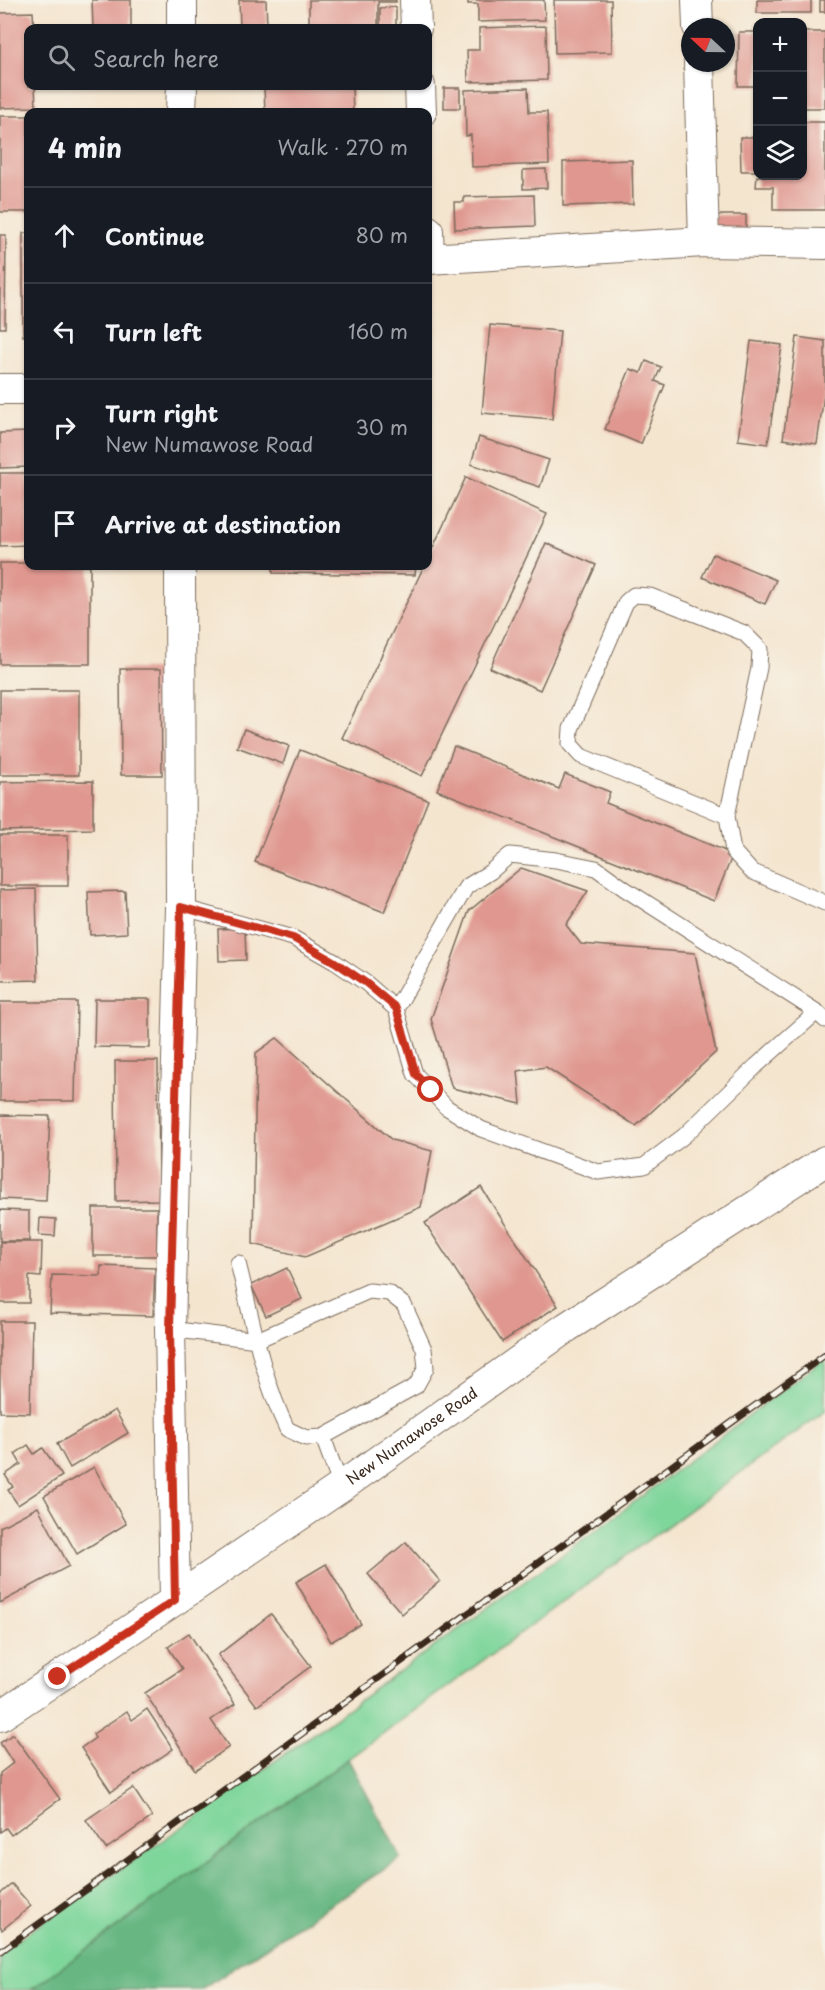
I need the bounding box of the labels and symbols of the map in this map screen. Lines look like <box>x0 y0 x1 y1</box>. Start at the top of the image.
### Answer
north arrow <box>681 18 735 72</box>
route start <box>417 1076 443 1102</box>
street label: New Numawose Road <box>341 1381 482 1490</box>
route end <box>44 1663 70 1689</box>

